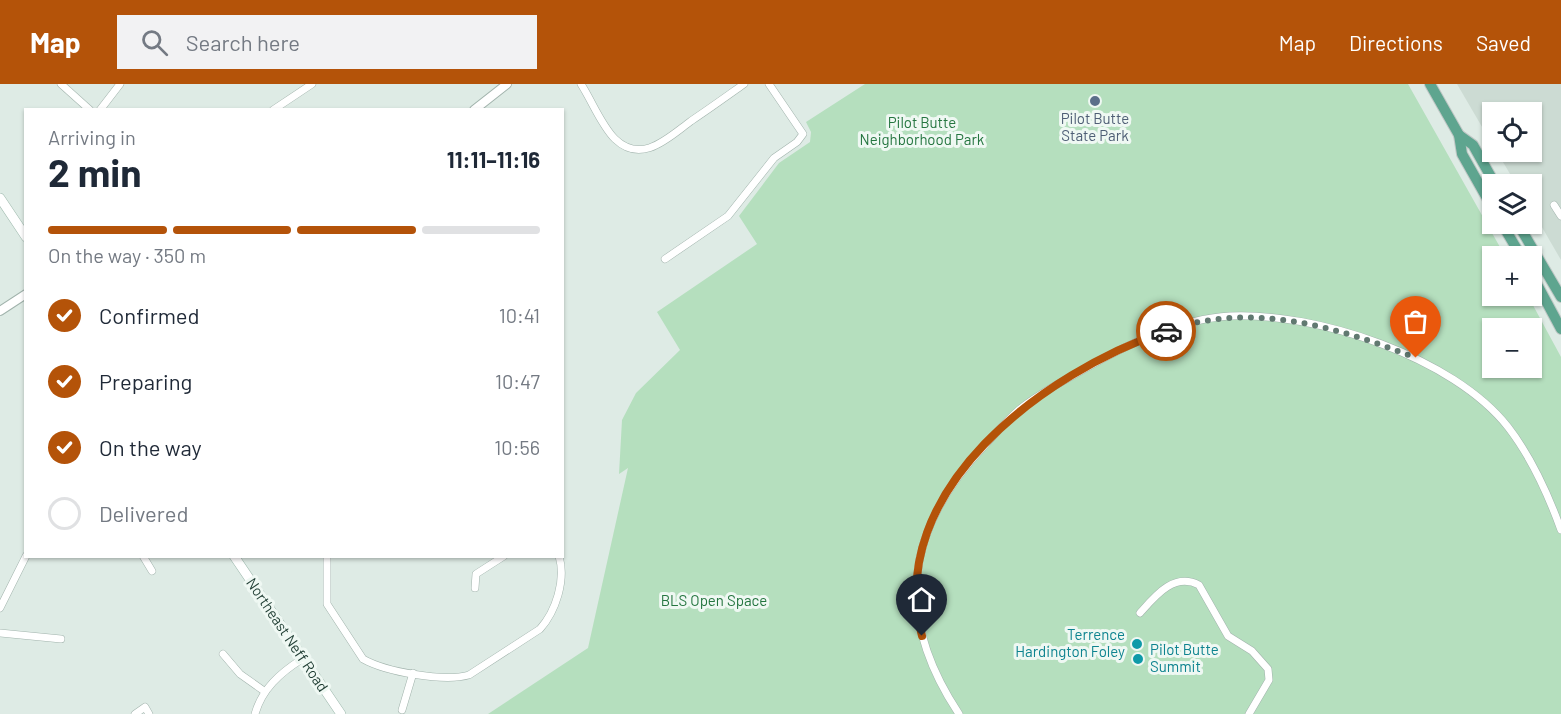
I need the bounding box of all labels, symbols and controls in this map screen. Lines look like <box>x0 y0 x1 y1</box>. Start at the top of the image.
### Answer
search box <box>117 15 537 69</box>
text: Map <box>30 25 81 59</box>
icon: search <box>138 26 171 59</box>
text: Search here <box>186 29 300 55</box>
text: Map <box>1279 30 1316 55</box>
text: Directions <box>1349 30 1443 55</box>
text: Saved <box>1476 30 1531 55</box>
marker: Pilot Butte State Park <box>1088 94 1102 108</box>
map controls <box>1482 102 1542 378</box>
button: locate <box>1482 102 1542 162</box>
place label: Pilot Butte State Park <box>1061 109 1129 144</box>
park label: Pilot Butte Neighborhood Park <box>860 113 985 148</box>
text: Arriving in <box>48 125 136 149</box>
text: 11:11–11:16 <box>447 146 540 172</box>
text: 2 min <box>48 148 141 195</box>
button: layers <box>1482 174 1542 234</box>
text: On the way · 350 m <box>48 243 206 267</box>
button: + <box>1482 246 1542 306</box>
pin <box>1390 296 1441 358</box>
icon: check <box>48 299 81 332</box>
courier <box>1136 301 1196 361</box>
text: Confirmed <box>99 302 199 328</box>
text: 10:41 <box>499 303 540 327</box>
icon: bag <box>1399 305 1432 338</box>
icon: car <box>1150 315 1183 348</box>
button: − <box>1482 318 1542 378</box>
icon: check <box>48 365 81 398</box>
text: Preparing <box>99 368 192 394</box>
text: 10:47 <box>495 369 540 393</box>
icon: check <box>48 431 81 464</box>
text: On the way <box>99 434 202 460</box>
text: 10:56 <box>494 435 540 459</box>
text: Delivered <box>99 500 188 526</box>
street label: Northeast Neff Road <box>243 574 333 695</box>
pin <box>896 574 947 636</box>
icon: home <box>905 583 938 616</box>
park label: BLS Open Space <box>661 591 767 609</box>
place label: Terrence Hardington Foley <box>1015 625 1125 660</box>
marker: Terrence Hardington Foley <box>1130 637 1144 651</box>
place label: Pilot Butte Summit <box>1150 640 1219 675</box>
marker: Pilot Butte Summit <box>1131 652 1145 666</box>

